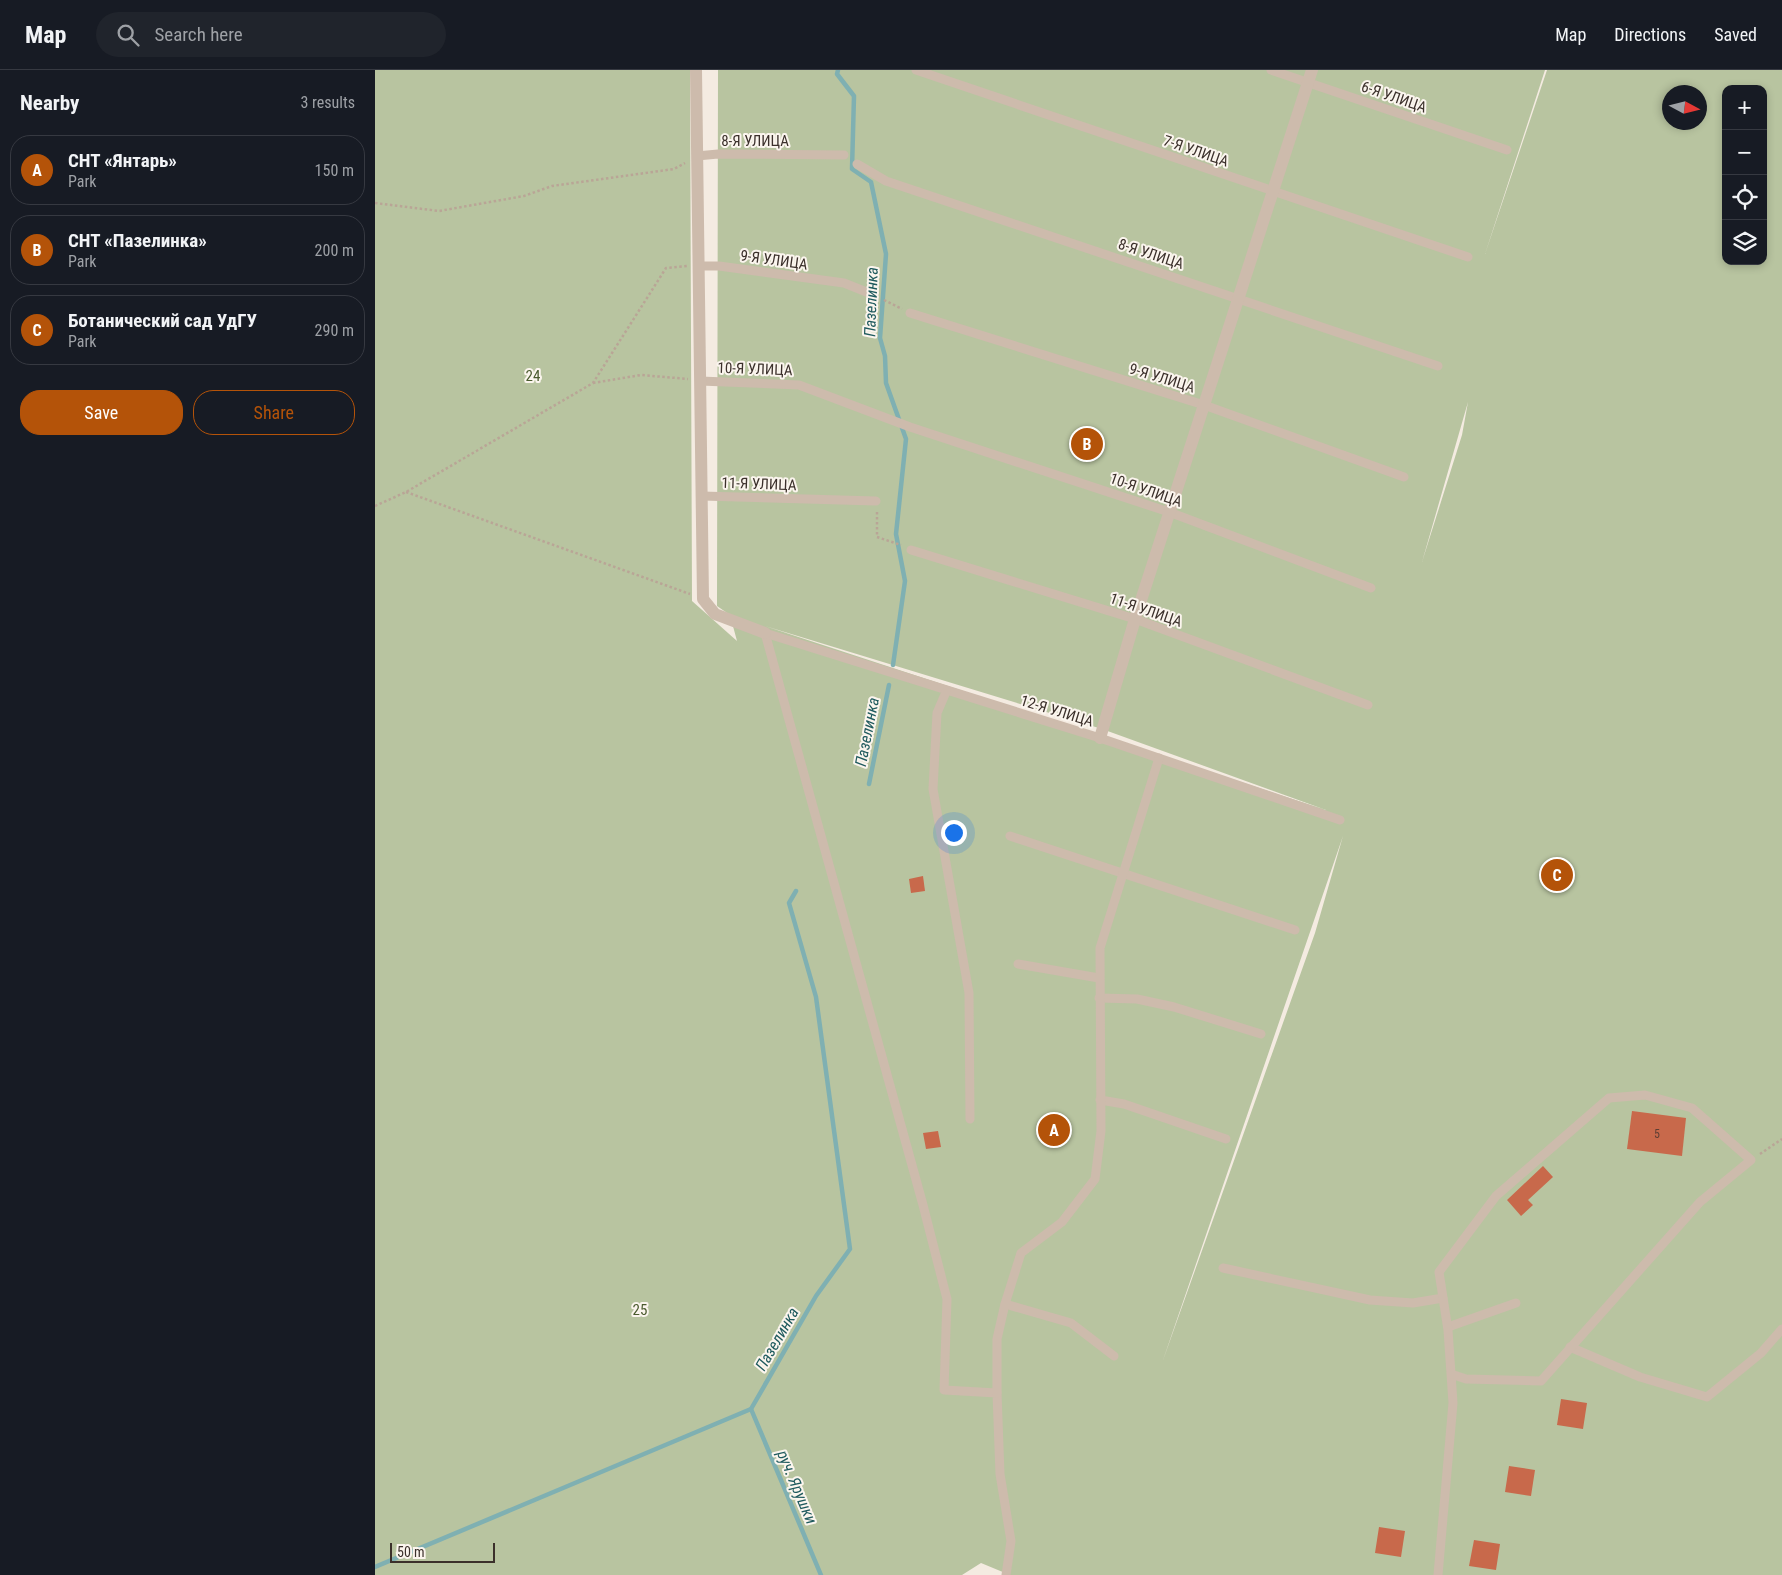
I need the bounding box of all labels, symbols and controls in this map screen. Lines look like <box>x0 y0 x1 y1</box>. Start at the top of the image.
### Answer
search box <box>96 12 446 57</box>
text: Map <box>25 21 66 49</box>
icon: search <box>114 21 142 49</box>
text: Search here <box>154 23 243 46</box>
text: Map <box>1555 24 1586 45</box>
text: Directions <box>1614 24 1686 45</box>
text: Saved <box>1714 24 1757 45</box>
street label: 6-Я УЛИЦА <box>1359 77 1429 117</box>
north arrow <box>1662 85 1707 130</box>
map controls <box>1722 85 1767 265</box>
button: + <box>1722 85 1767 130</box>
text: Nearby <box>20 91 79 115</box>
text: 3 results <box>300 93 355 112</box>
button: − <box>1722 130 1767 175</box>
street label: 7-Я УЛИЦА <box>1161 131 1231 171</box>
street label: 8-Я УЛИЦА <box>721 132 789 150</box>
text: СНТ «Янтарь» <box>68 149 177 172</box>
text: A <box>32 161 42 180</box>
text: 150 m <box>315 161 354 180</box>
text: Park <box>68 172 97 191</box>
button: locate <box>1722 175 1767 220</box>
button: layers <box>1722 220 1767 265</box>
text: СНТ «Пазелинка» <box>68 229 207 252</box>
street label: 8-Я УЛИЦА <box>1116 235 1186 273</box>
text: B <box>33 241 41 260</box>
text: 200 m <box>315 241 354 260</box>
street label: 9-Я УЛИЦА <box>739 246 809 274</box>
text: Park <box>68 252 97 271</box>
water label: Пазелинка <box>860 267 882 337</box>
text: Ботанический сад УдГУ <box>68 309 257 332</box>
text: C <box>32 321 42 340</box>
text: 290 m <box>315 321 354 340</box>
text: Park <box>68 332 97 351</box>
street label: 10-Я УЛИЦА <box>717 359 793 379</box>
street label: 9-Я УЛИЦА <box>1127 359 1197 397</box>
park label: 24 <box>526 367 540 385</box>
button: Save <box>20 390 183 435</box>
button: Share <box>193 390 355 435</box>
pin: B <box>1071 425 1103 463</box>
street label: 10-Я УЛИЦА <box>1108 469 1185 511</box>
street label: 11-Я УЛИЦА <box>721 474 797 494</box>
street label: 11-Я УЛИЦА <box>1108 589 1185 631</box>
street label: 12-Я УЛИЦА <box>1018 691 1096 731</box>
water label: Пазелинка <box>851 696 883 768</box>
your location <box>941 820 967 846</box>
pin: C <box>1541 856 1573 894</box>
pin: A <box>1038 1111 1070 1149</box>
house number: 5 <box>1654 1127 1660 1141</box>
park label: 25 <box>633 1301 647 1319</box>
water label: Пазелинка <box>751 1304 803 1374</box>
water label: руч. Ярушки <box>773 1446 821 1527</box>
scale bar <box>390 1540 495 1563</box>
text: 50 m <box>397 1544 425 1560</box>

